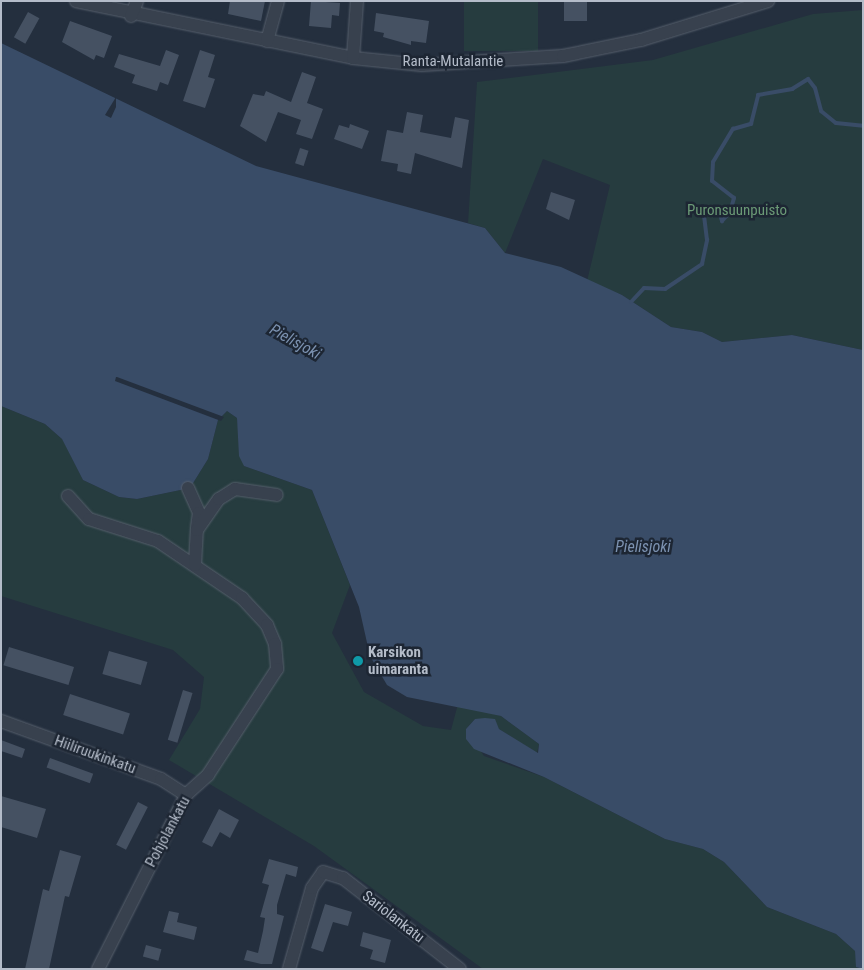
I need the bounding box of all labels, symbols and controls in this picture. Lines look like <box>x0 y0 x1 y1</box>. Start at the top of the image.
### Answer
street label: Ranta-Mutalantie <box>403 53 503 71</box>
park label: Puronsuunpuisto <box>687 202 787 220</box>
water label: Pielisjoki <box>266 320 324 364</box>
water label: Pielisjoki <box>615 537 671 557</box>
place label: Karsikon uimaranta <box>368 643 428 678</box>
marker: Karsikon uimaranta <box>352 655 364 667</box>
street label: Hiiliruukinkatu <box>52 732 138 778</box>
street label: Pohjolankatu <box>142 794 194 870</box>
street label: Sariolankatu <box>358 887 428 947</box>

